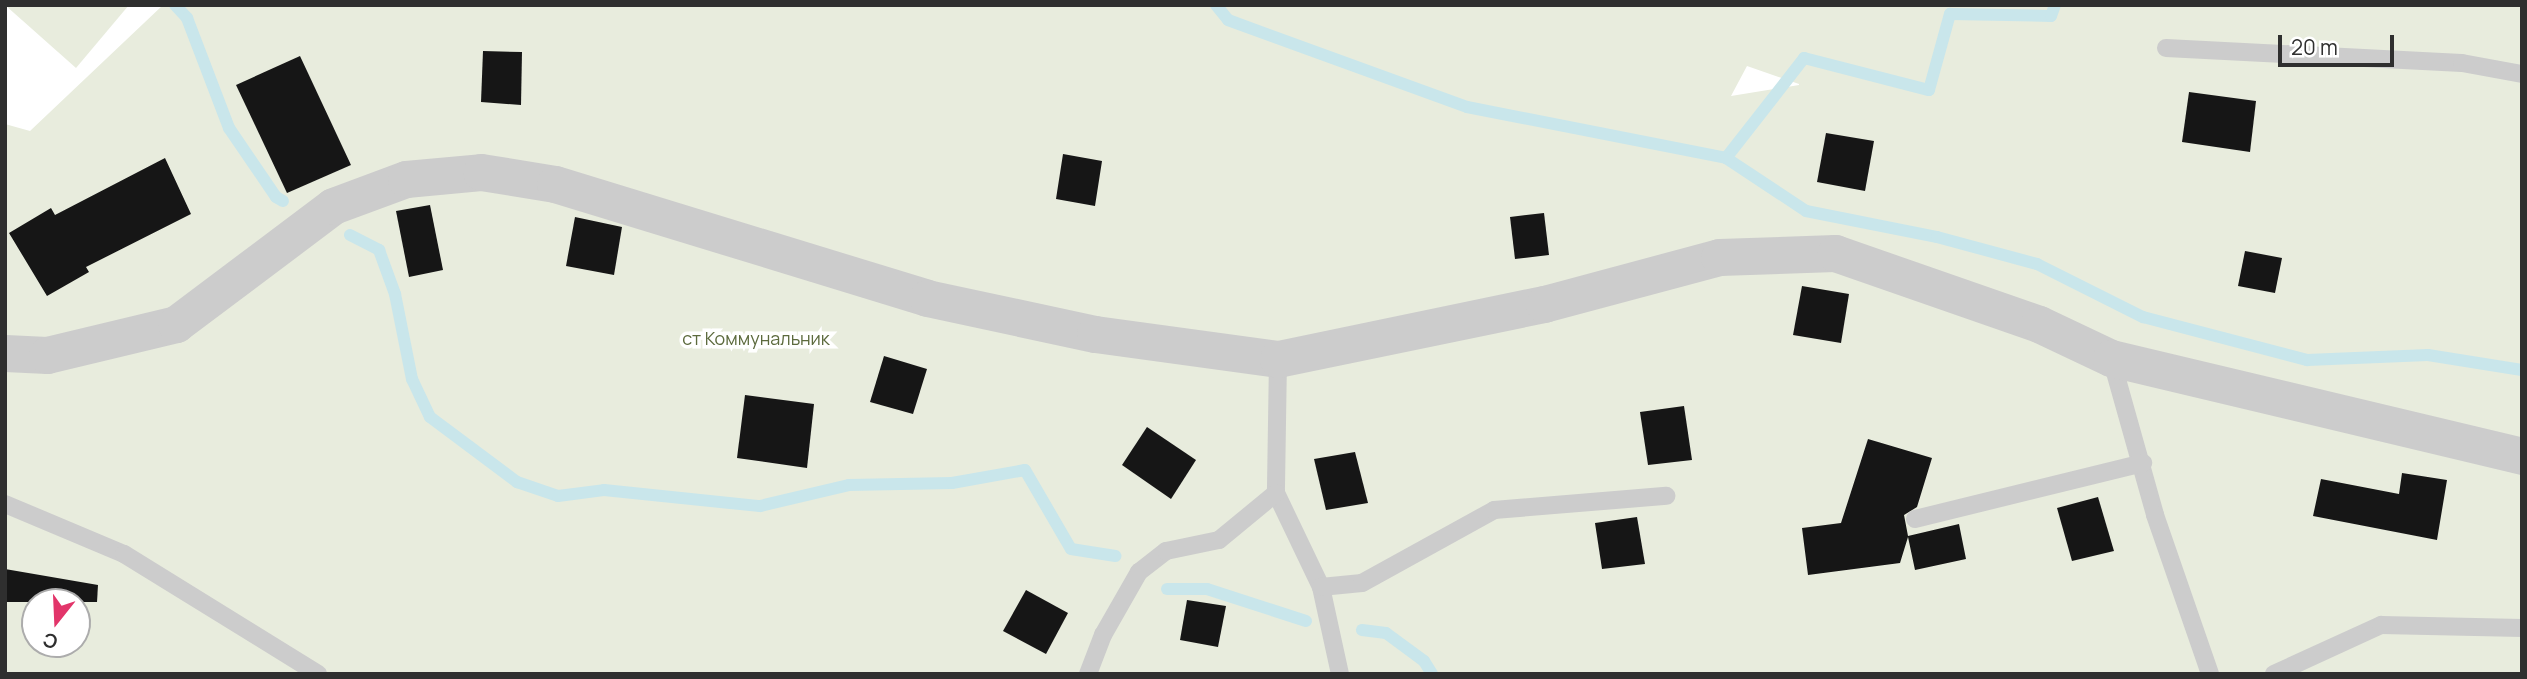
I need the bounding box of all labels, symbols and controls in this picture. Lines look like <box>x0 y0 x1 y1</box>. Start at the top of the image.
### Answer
scale bar <box>2282 21 2398 65</box>
text: 20 m <box>2291 33 2338 61</box>
park label: ст Коммунальник <box>682 327 830 349</box>
north arrow <box>21 588 91 658</box>
text: С <box>39 627 61 656</box>

